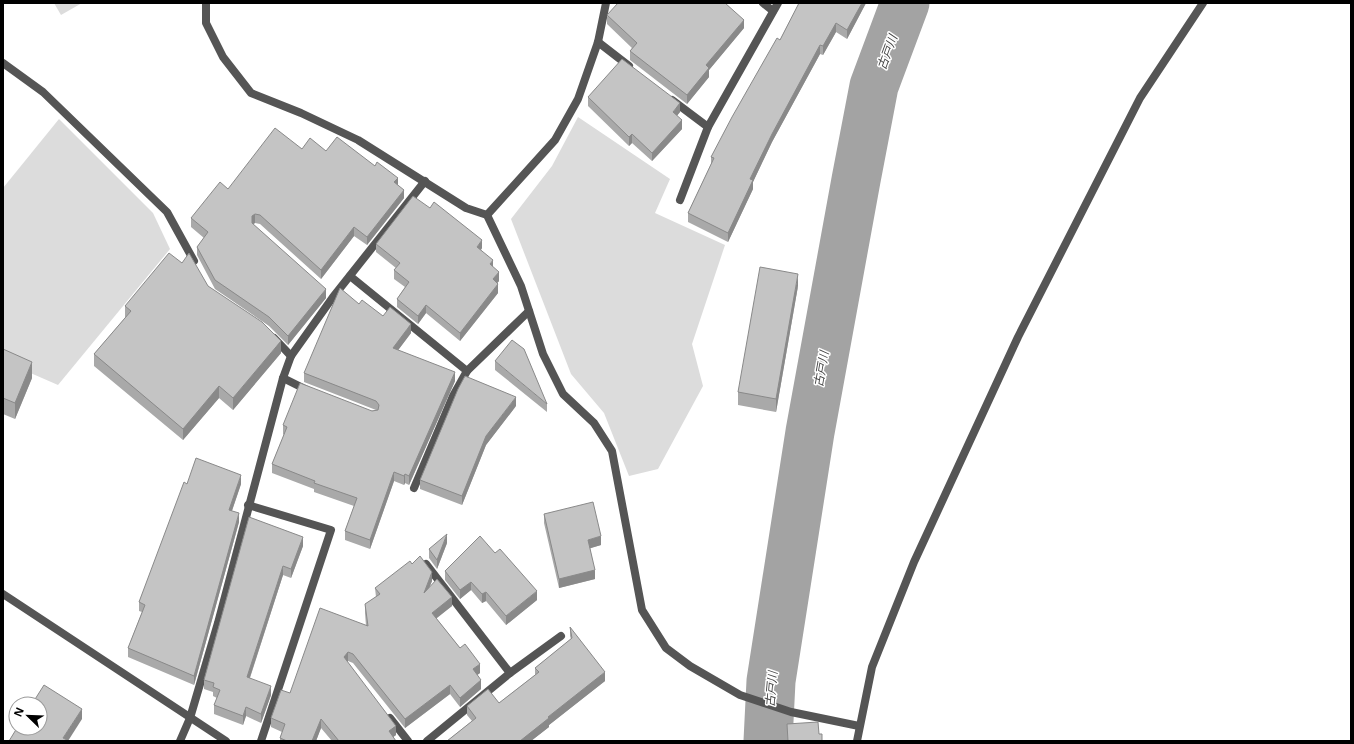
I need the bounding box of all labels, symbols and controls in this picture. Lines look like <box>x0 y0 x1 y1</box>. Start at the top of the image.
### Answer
water label: 古戸川 <box>873 30 902 72</box>
water label: 古戸川 <box>810 348 833 388</box>
water label: 古戸川 <box>761 668 781 708</box>
north arrow <box>8 696 48 736</box>
text: N <box>10 705 27 719</box>

